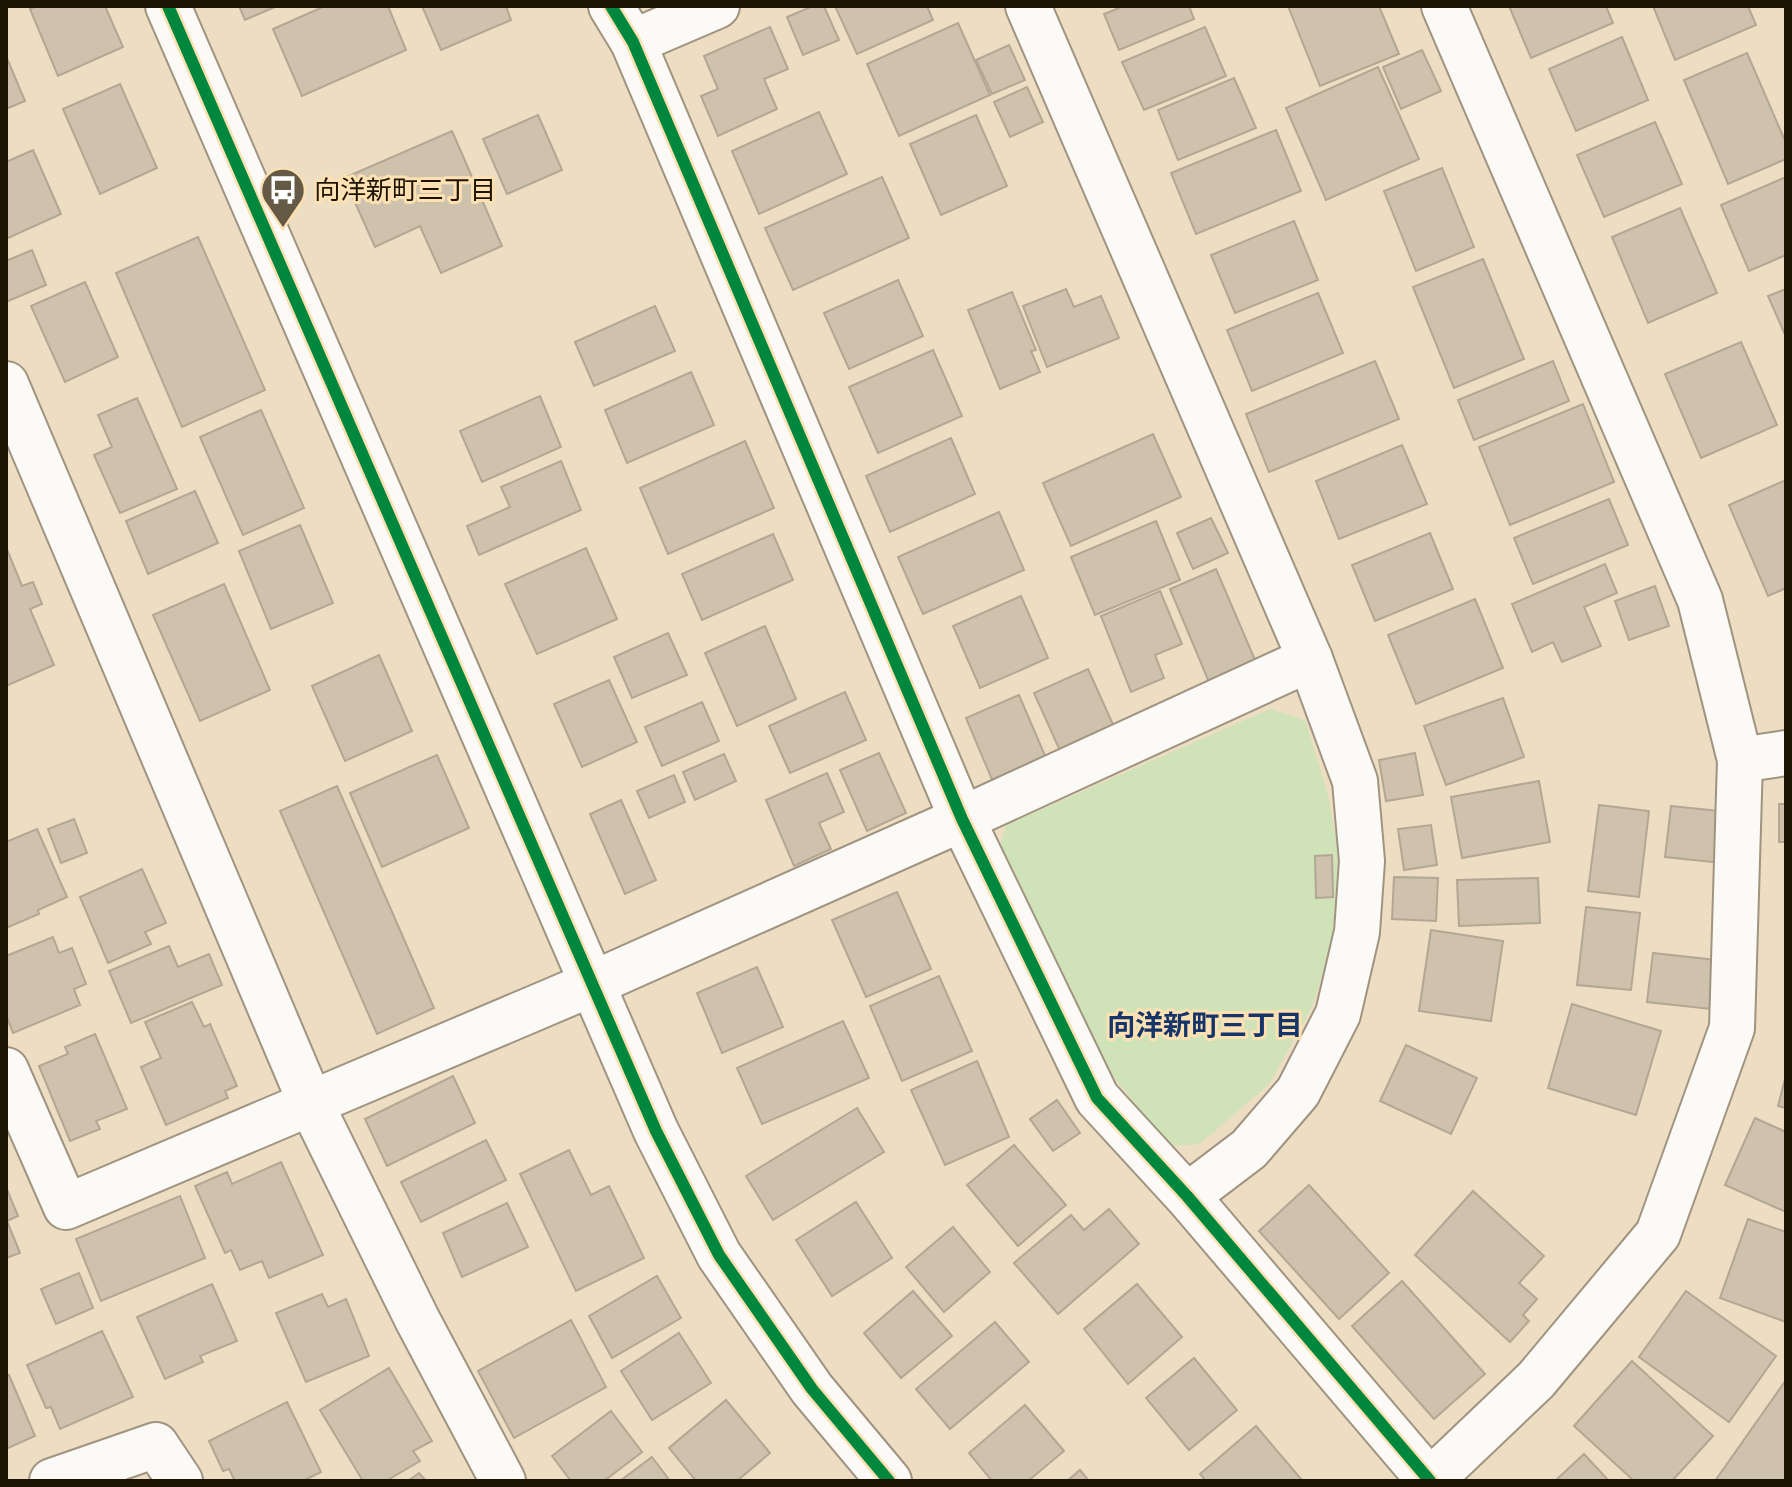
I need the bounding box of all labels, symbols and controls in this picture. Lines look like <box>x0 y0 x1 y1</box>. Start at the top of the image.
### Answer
bus stop icon: 向洋新町三丁目 <box>259 166 307 229</box>
place label: 向洋新町三丁目 <box>314 175 496 205</box>
district label: 向洋新町三丁目 <box>1107 1009 1303 1042</box>

